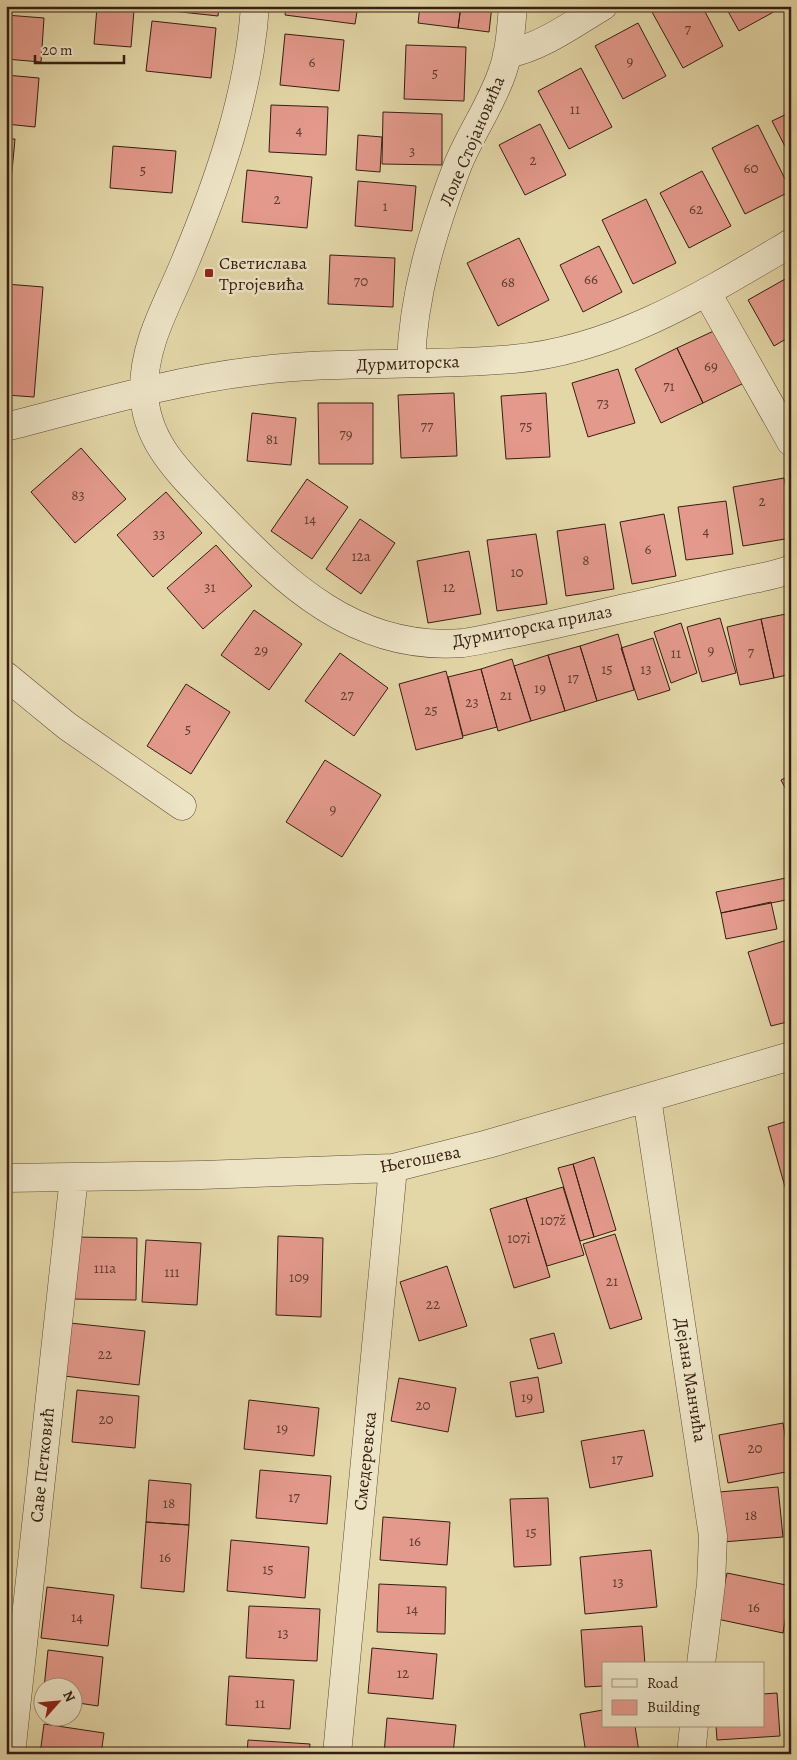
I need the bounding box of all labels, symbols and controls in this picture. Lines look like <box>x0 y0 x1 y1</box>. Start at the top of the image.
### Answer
house number: 7 <box>685 19 692 39</box>
scale bar <box>35 32 124 64</box>
text: 20 m <box>42 40 73 60</box>
house number: 9 <box>627 51 634 71</box>
house number: 6 <box>309 52 316 72</box>
house number: 5 <box>432 63 438 83</box>
street label: Лоле Стојановића <box>434 72 510 210</box>
house number: 11 <box>570 99 580 119</box>
house number: 4 <box>296 120 303 140</box>
house number: 3 <box>409 141 415 161</box>
house number: 2 <box>529 150 537 170</box>
house number: 60 <box>744 158 758 178</box>
house number: 5 <box>140 160 146 180</box>
house number: 2 <box>273 189 281 209</box>
house number: 1 <box>382 196 388 216</box>
house number: 62 <box>689 199 703 219</box>
place label: Светислава Тргојевића <box>219 251 308 296</box>
marker: Светислава Тргојевића <box>203 267 215 279</box>
house number: 66 <box>584 269 598 289</box>
house number: 70 <box>354 271 368 291</box>
house number: 68 <box>501 272 515 292</box>
street label: Дурмиторска <box>356 349 461 377</box>
house number: 69 <box>704 356 718 376</box>
house number: 71 <box>663 376 675 396</box>
house number: 73 <box>597 393 609 413</box>
house number: 77 <box>421 416 434 436</box>
house number: 75 <box>520 416 532 436</box>
house number: 79 <box>339 424 353 444</box>
house number: 81 <box>266 429 278 449</box>
house number: 83 <box>71 485 85 505</box>
house number: 2 <box>758 491 766 511</box>
house number: 14 <box>304 509 316 529</box>
house number: 4 <box>703 521 710 541</box>
house number: 33 <box>153 524 165 544</box>
house number: 6 <box>645 539 652 559</box>
house number: 12a <box>351 546 371 566</box>
house number: 8 <box>582 550 590 570</box>
house number: 10 <box>510 562 524 582</box>
house number: 31 <box>204 577 216 597</box>
house number: 12 <box>443 577 455 597</box>
street label: Дурмиторска прилаз <box>450 599 614 653</box>
house number: 29 <box>254 640 268 660</box>
house number: 9 <box>708 640 715 660</box>
house number: 7 <box>748 642 755 662</box>
house number: 11 <box>671 643 681 663</box>
house number: 15 <box>601 659 613 679</box>
house number: 13 <box>640 659 652 679</box>
house number: 17 <box>567 668 579 688</box>
house number: 19 <box>534 678 546 698</box>
house number: 27 <box>340 685 354 705</box>
house number: 21 <box>500 685 512 705</box>
house number: 23 <box>465 692 479 712</box>
house number: 25 <box>424 700 438 720</box>
house number: 5 <box>185 719 191 739</box>
house number: 9 <box>330 799 337 819</box>
street label: Његошева <box>378 1139 463 1179</box>
house number: 107ž <box>540 1210 566 1230</box>
house number: 107i <box>507 1228 531 1248</box>
house number: 111a <box>94 1258 116 1278</box>
house number: 111 <box>164 1262 180 1282</box>
house number: 109 <box>289 1267 309 1287</box>
house number: 21 <box>606 1271 618 1291</box>
house number: 22 <box>426 1294 440 1314</box>
street label: Дејана Манчића <box>669 1316 713 1445</box>
house number: 22 <box>98 1344 112 1364</box>
house number: 19 <box>521 1387 533 1407</box>
house number: 20 <box>415 1395 431 1415</box>
street label: Саве Петковић <box>24 1406 60 1524</box>
house number: 20 <box>98 1409 114 1429</box>
street label: Смедеревска <box>348 1410 382 1512</box>
house number: 19 <box>276 1418 288 1438</box>
house number: 20 <box>747 1438 763 1458</box>
house number: 17 <box>611 1449 623 1469</box>
house number: 17 <box>288 1487 300 1507</box>
house number: 18 <box>163 1493 175 1513</box>
house number: 18 <box>745 1505 757 1525</box>
house number: 15 <box>525 1522 537 1542</box>
house number: 16 <box>409 1531 421 1551</box>
house number: 16 <box>159 1547 171 1567</box>
house number: 15 <box>262 1559 274 1579</box>
house number: 13 <box>612 1572 624 1592</box>
house number: 16 <box>748 1597 760 1617</box>
house number: 14 <box>406 1599 418 1619</box>
house number: 14 <box>71 1607 83 1627</box>
house number: 13 <box>277 1623 289 1643</box>
legend <box>602 1662 764 1728</box>
house number: 12 <box>397 1663 409 1683</box>
text: Road <box>647 1673 679 1693</box>
north arrow <box>32 1678 82 1728</box>
text: N <box>58 1687 80 1705</box>
house number: 11 <box>255 1693 265 1713</box>
text: Building <box>647 1697 700 1717</box>

